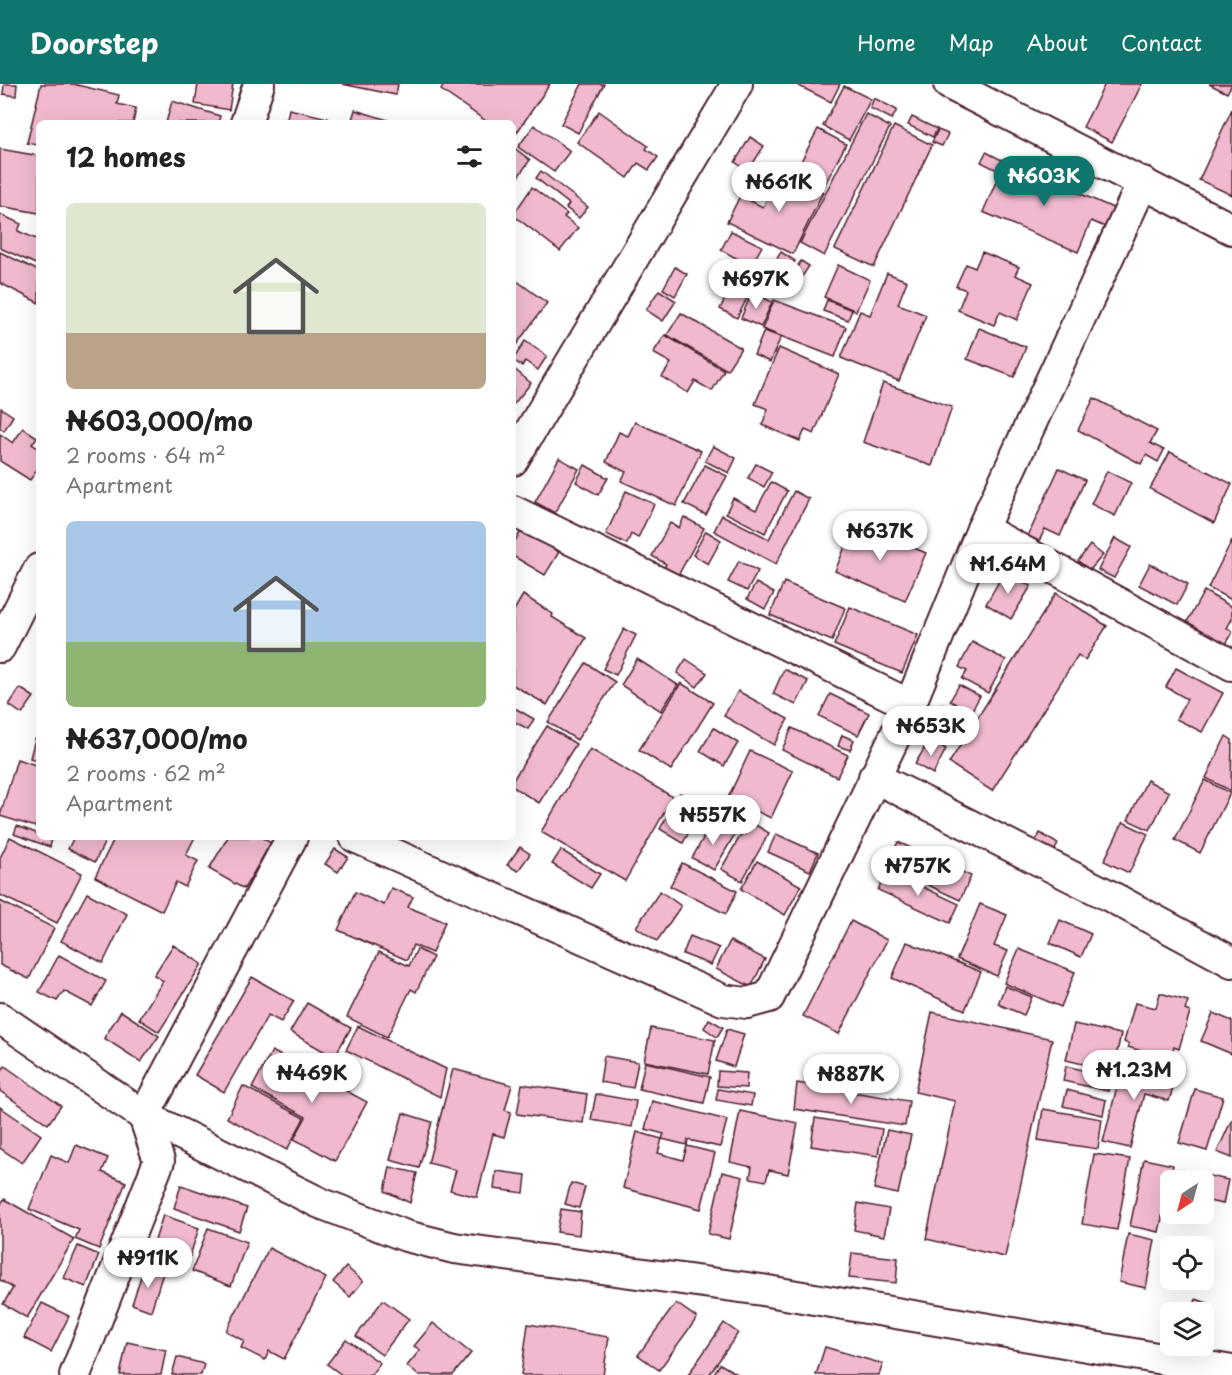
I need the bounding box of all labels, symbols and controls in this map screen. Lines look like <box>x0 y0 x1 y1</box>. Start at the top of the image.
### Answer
text: Doorstep <box>30 21 159 64</box>
text: Home <box>857 26 916 58</box>
text: Map <box>949 26 994 58</box>
text: About <box>1027 26 1088 58</box>
text: Contact <box>1121 26 1202 58</box>
text: 12 homes <box>66 137 186 176</box>
icon: filters <box>453 140 486 173</box>
pin: ₦603K <box>1002 156 1086 207</box>
text: ₦603K <box>1008 160 1080 190</box>
pin: ₦661K <box>737 162 821 213</box>
text: ₦661K <box>745 166 813 196</box>
icon: home <box>222 242 330 350</box>
pin: ₦697K <box>714 259 798 310</box>
text: ₦697K <box>723 263 789 293</box>
text: ₦603,000/mo <box>66 401 253 440</box>
text: 2 rooms · 64 m² <box>66 440 226 470</box>
text: Apartment <box>66 470 173 500</box>
pin: ₦637K <box>838 511 922 562</box>
text: ₦637K <box>846 515 914 545</box>
pin: ₦1.64M <box>959 544 1057 595</box>
text: ₦1.64M <box>970 548 1046 578</box>
icon: home <box>222 560 330 668</box>
pin: ₦653K <box>889 706 973 757</box>
text: ₦653K <box>896 710 966 740</box>
text: ₦637,000/mo <box>66 719 248 758</box>
text: 2 rooms · 62 m² <box>66 758 226 788</box>
text: Apartment <box>66 788 173 818</box>
pin: ₦557K <box>671 795 755 846</box>
text: ₦557K <box>680 799 746 829</box>
pin: ₦757K <box>876 846 960 897</box>
text: ₦757K <box>885 850 951 880</box>
pin: ₦1.23M <box>1085 1050 1183 1101</box>
pin: ₦469K <box>270 1053 354 1104</box>
pin: ₦887K <box>809 1054 893 1105</box>
text: ₦1.23M <box>1096 1054 1172 1084</box>
text: ₦469K <box>277 1057 347 1087</box>
text: ₦887K <box>817 1058 885 1088</box>
north arrow <box>1160 1170 1214 1224</box>
map controls <box>1160 1170 1214 1356</box>
button: locate <box>1160 1236 1214 1290</box>
pin: ₦911K <box>106 1238 190 1289</box>
text: ₦911K <box>117 1242 179 1272</box>
button: layers <box>1160 1302 1214 1356</box>

